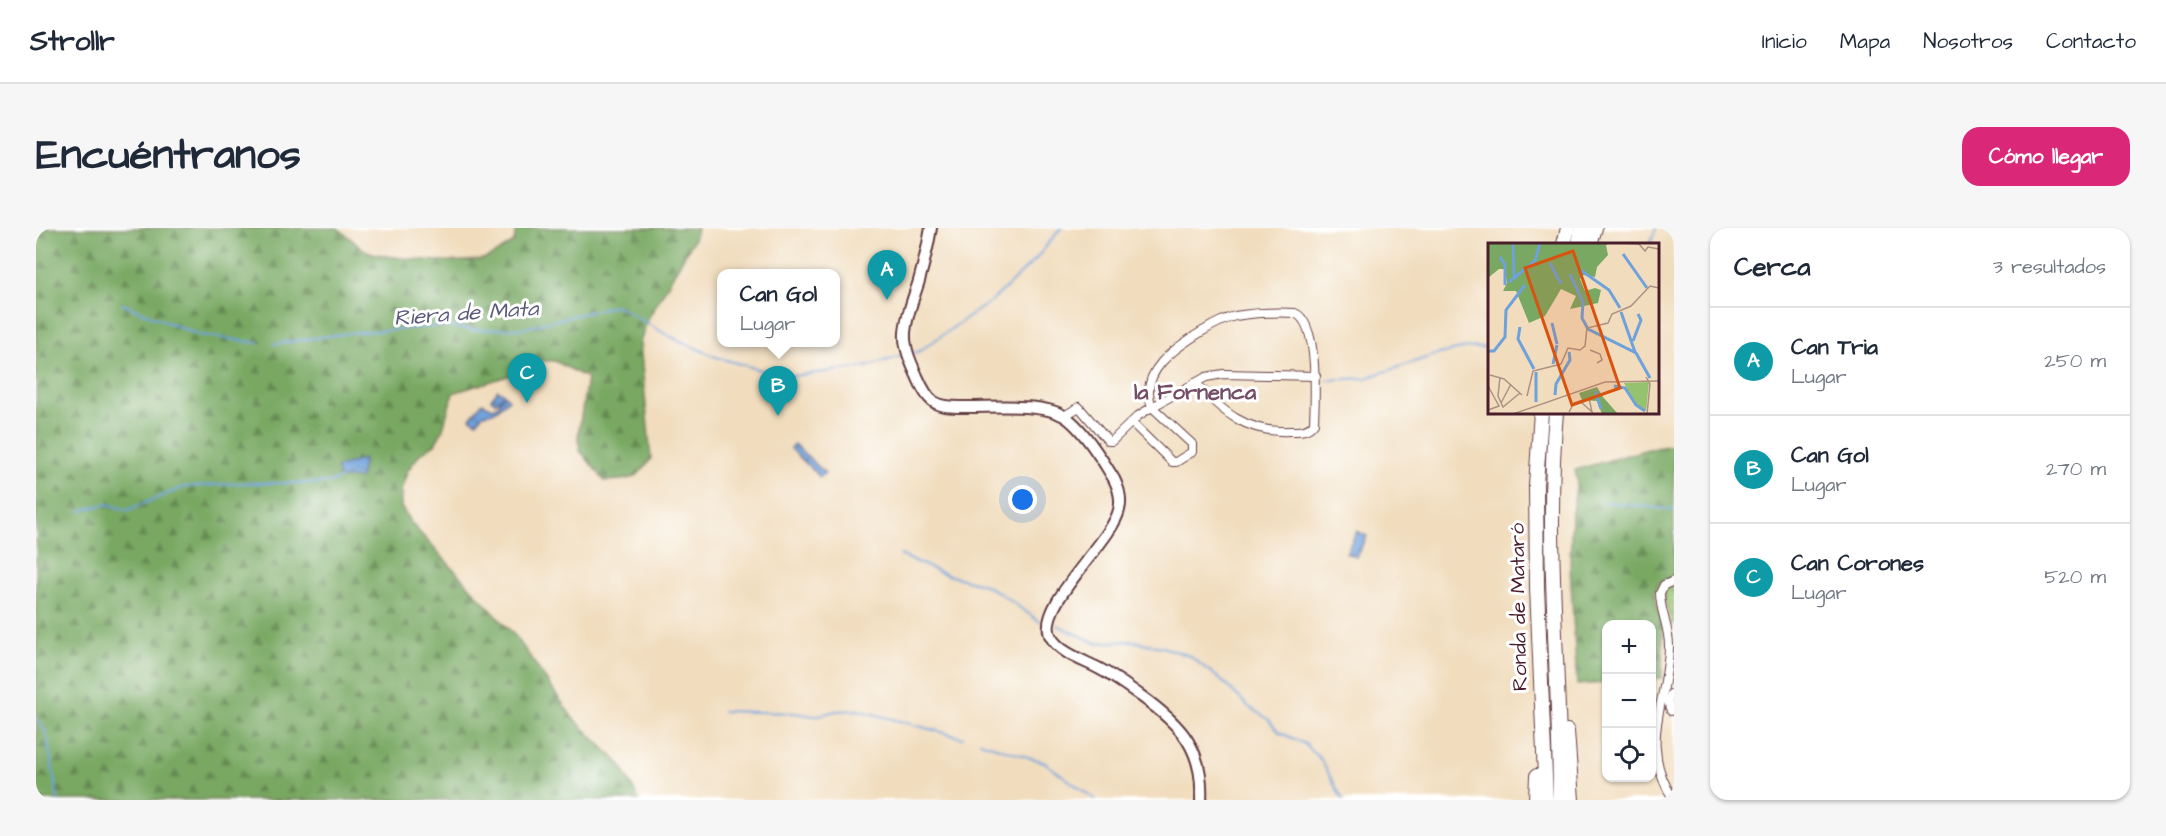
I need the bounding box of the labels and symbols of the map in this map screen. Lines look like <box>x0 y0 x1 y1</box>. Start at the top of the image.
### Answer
inset map <box>1488 243 1659 414</box>
pin: A <box>868 250 906 300</box>
water label: Riera de Mata <box>393 293 541 334</box>
pin: C <box>508 354 546 403</box>
pin: B <box>758 366 798 416</box>
district label: la Fornenca <box>1134 377 1257 408</box>
your location <box>1008 485 1037 514</box>
street label: Ronda de Mataró <box>1503 522 1534 691</box>

